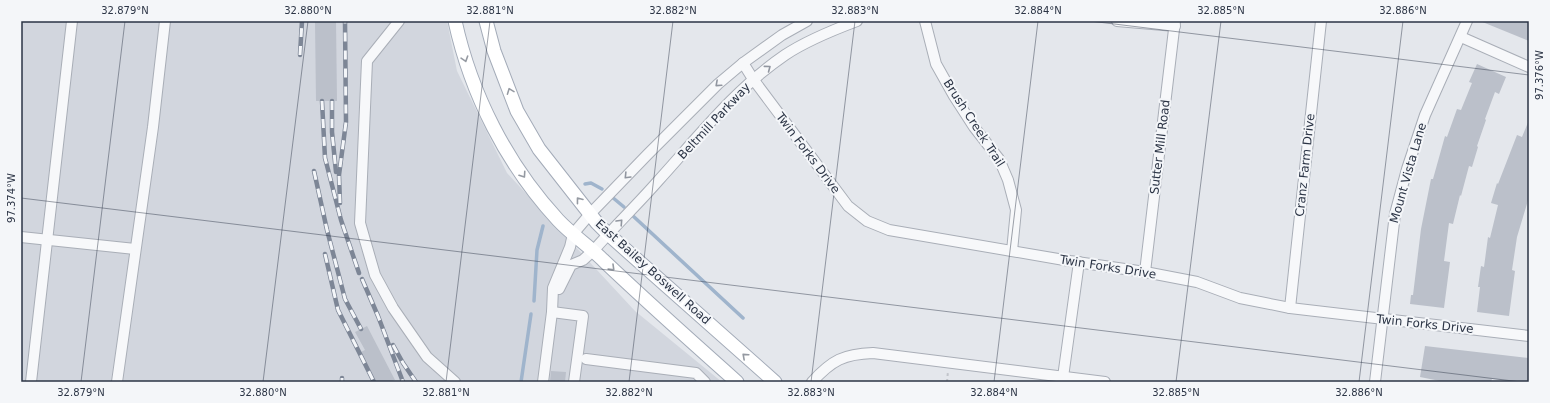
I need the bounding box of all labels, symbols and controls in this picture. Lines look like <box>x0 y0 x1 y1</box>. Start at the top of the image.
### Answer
text: 32.879°N <box>101 5 149 16</box>
text: 32.880°N <box>284 5 332 16</box>
text: 32.881°N <box>466 5 514 16</box>
text: 32.882°N <box>649 5 697 16</box>
text: 32.883°N <box>831 5 879 16</box>
text: 32.884°N <box>1014 5 1062 16</box>
text: 32.885°N <box>1197 5 1245 16</box>
text: 32.886°N <box>1379 5 1427 16</box>
text: 97.376°W <box>1534 50 1545 100</box>
one-way arrow <box>461 55 469 62</box>
one-way arrow <box>764 66 771 73</box>
street label: Brush Creek Trail <box>940 77 1008 169</box>
one-way arrow <box>716 79 723 86</box>
street label: Beltmill Parkway <box>675 80 753 162</box>
one-way arrow <box>507 88 515 96</box>
street label: Sutter Mill Road <box>1147 99 1173 195</box>
street label: Twin Forks Drive <box>772 109 843 196</box>
street label: Cranz Farm Drive <box>1293 113 1317 217</box>
street label: Mount Vista Lane <box>1387 121 1429 225</box>
one-way arrow <box>518 171 526 178</box>
one-way arrow <box>624 171 631 179</box>
text: 97.374°W <box>6 173 17 223</box>
one-way arrow <box>577 198 584 205</box>
street label: East Bailey Boswell Road <box>593 217 713 327</box>
one-way arrow <box>615 219 623 227</box>
street label: Twin Forks Drive <box>1058 252 1157 282</box>
one-way arrow <box>607 263 615 271</box>
street label: Twin Forks Drive <box>1375 312 1474 336</box>
one-way arrow <box>743 354 750 361</box>
text: 32.879°N <box>57 387 105 398</box>
text: 32.880°N <box>239 387 287 398</box>
text: 32.881°N <box>422 387 470 398</box>
text: 32.882°N <box>605 387 653 398</box>
text: 32.883°N <box>787 387 835 398</box>
text: 32.884°N <box>970 387 1018 398</box>
text: 32.885°N <box>1152 387 1200 398</box>
text: 32.886°N <box>1335 387 1383 398</box>

